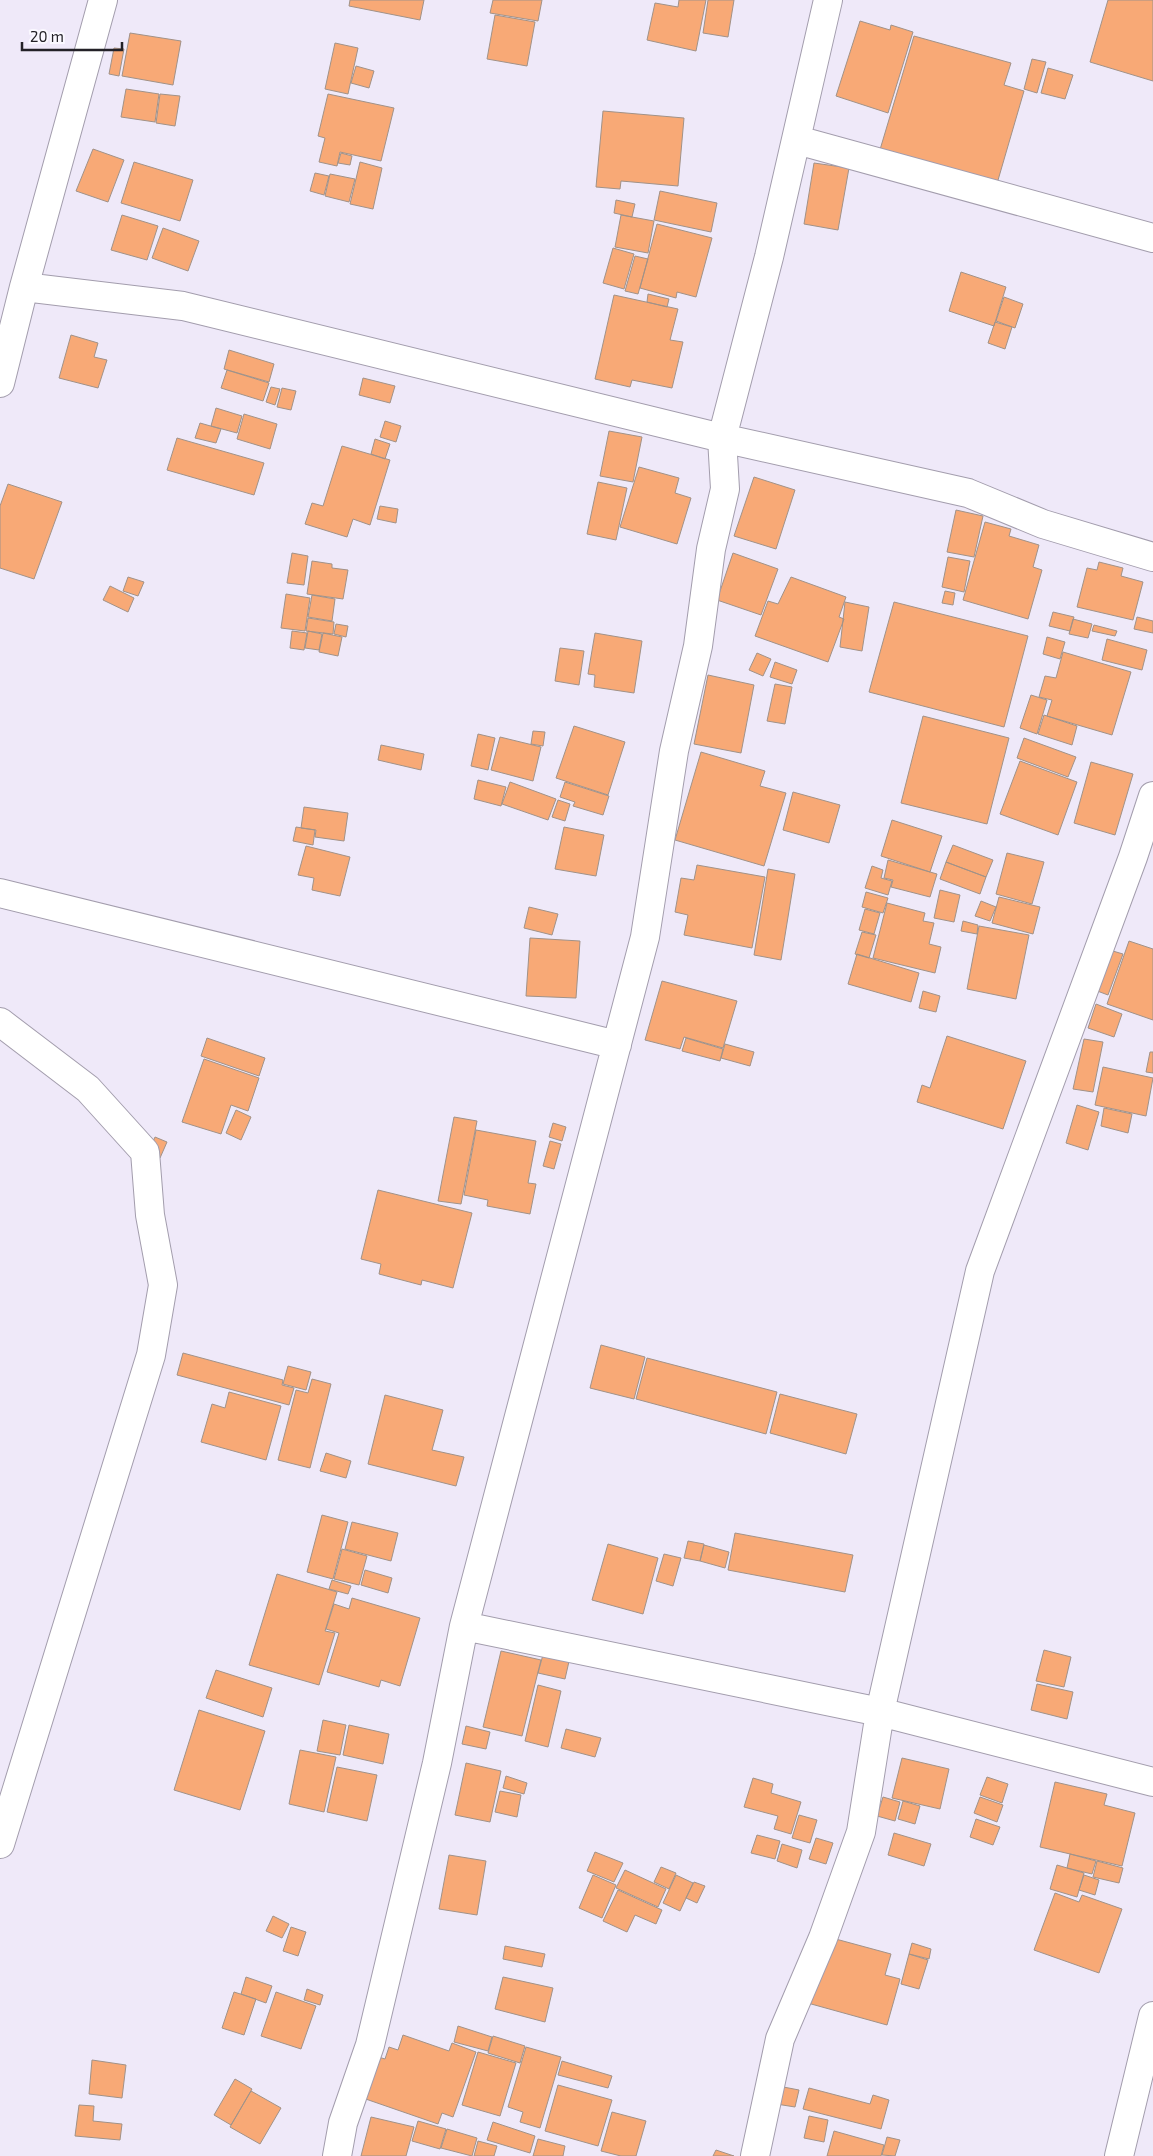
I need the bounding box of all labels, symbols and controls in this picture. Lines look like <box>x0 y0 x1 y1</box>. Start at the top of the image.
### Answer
scale bar <box>22 20 122 52</box>
text: 20 m <box>30 27 64 45</box>

